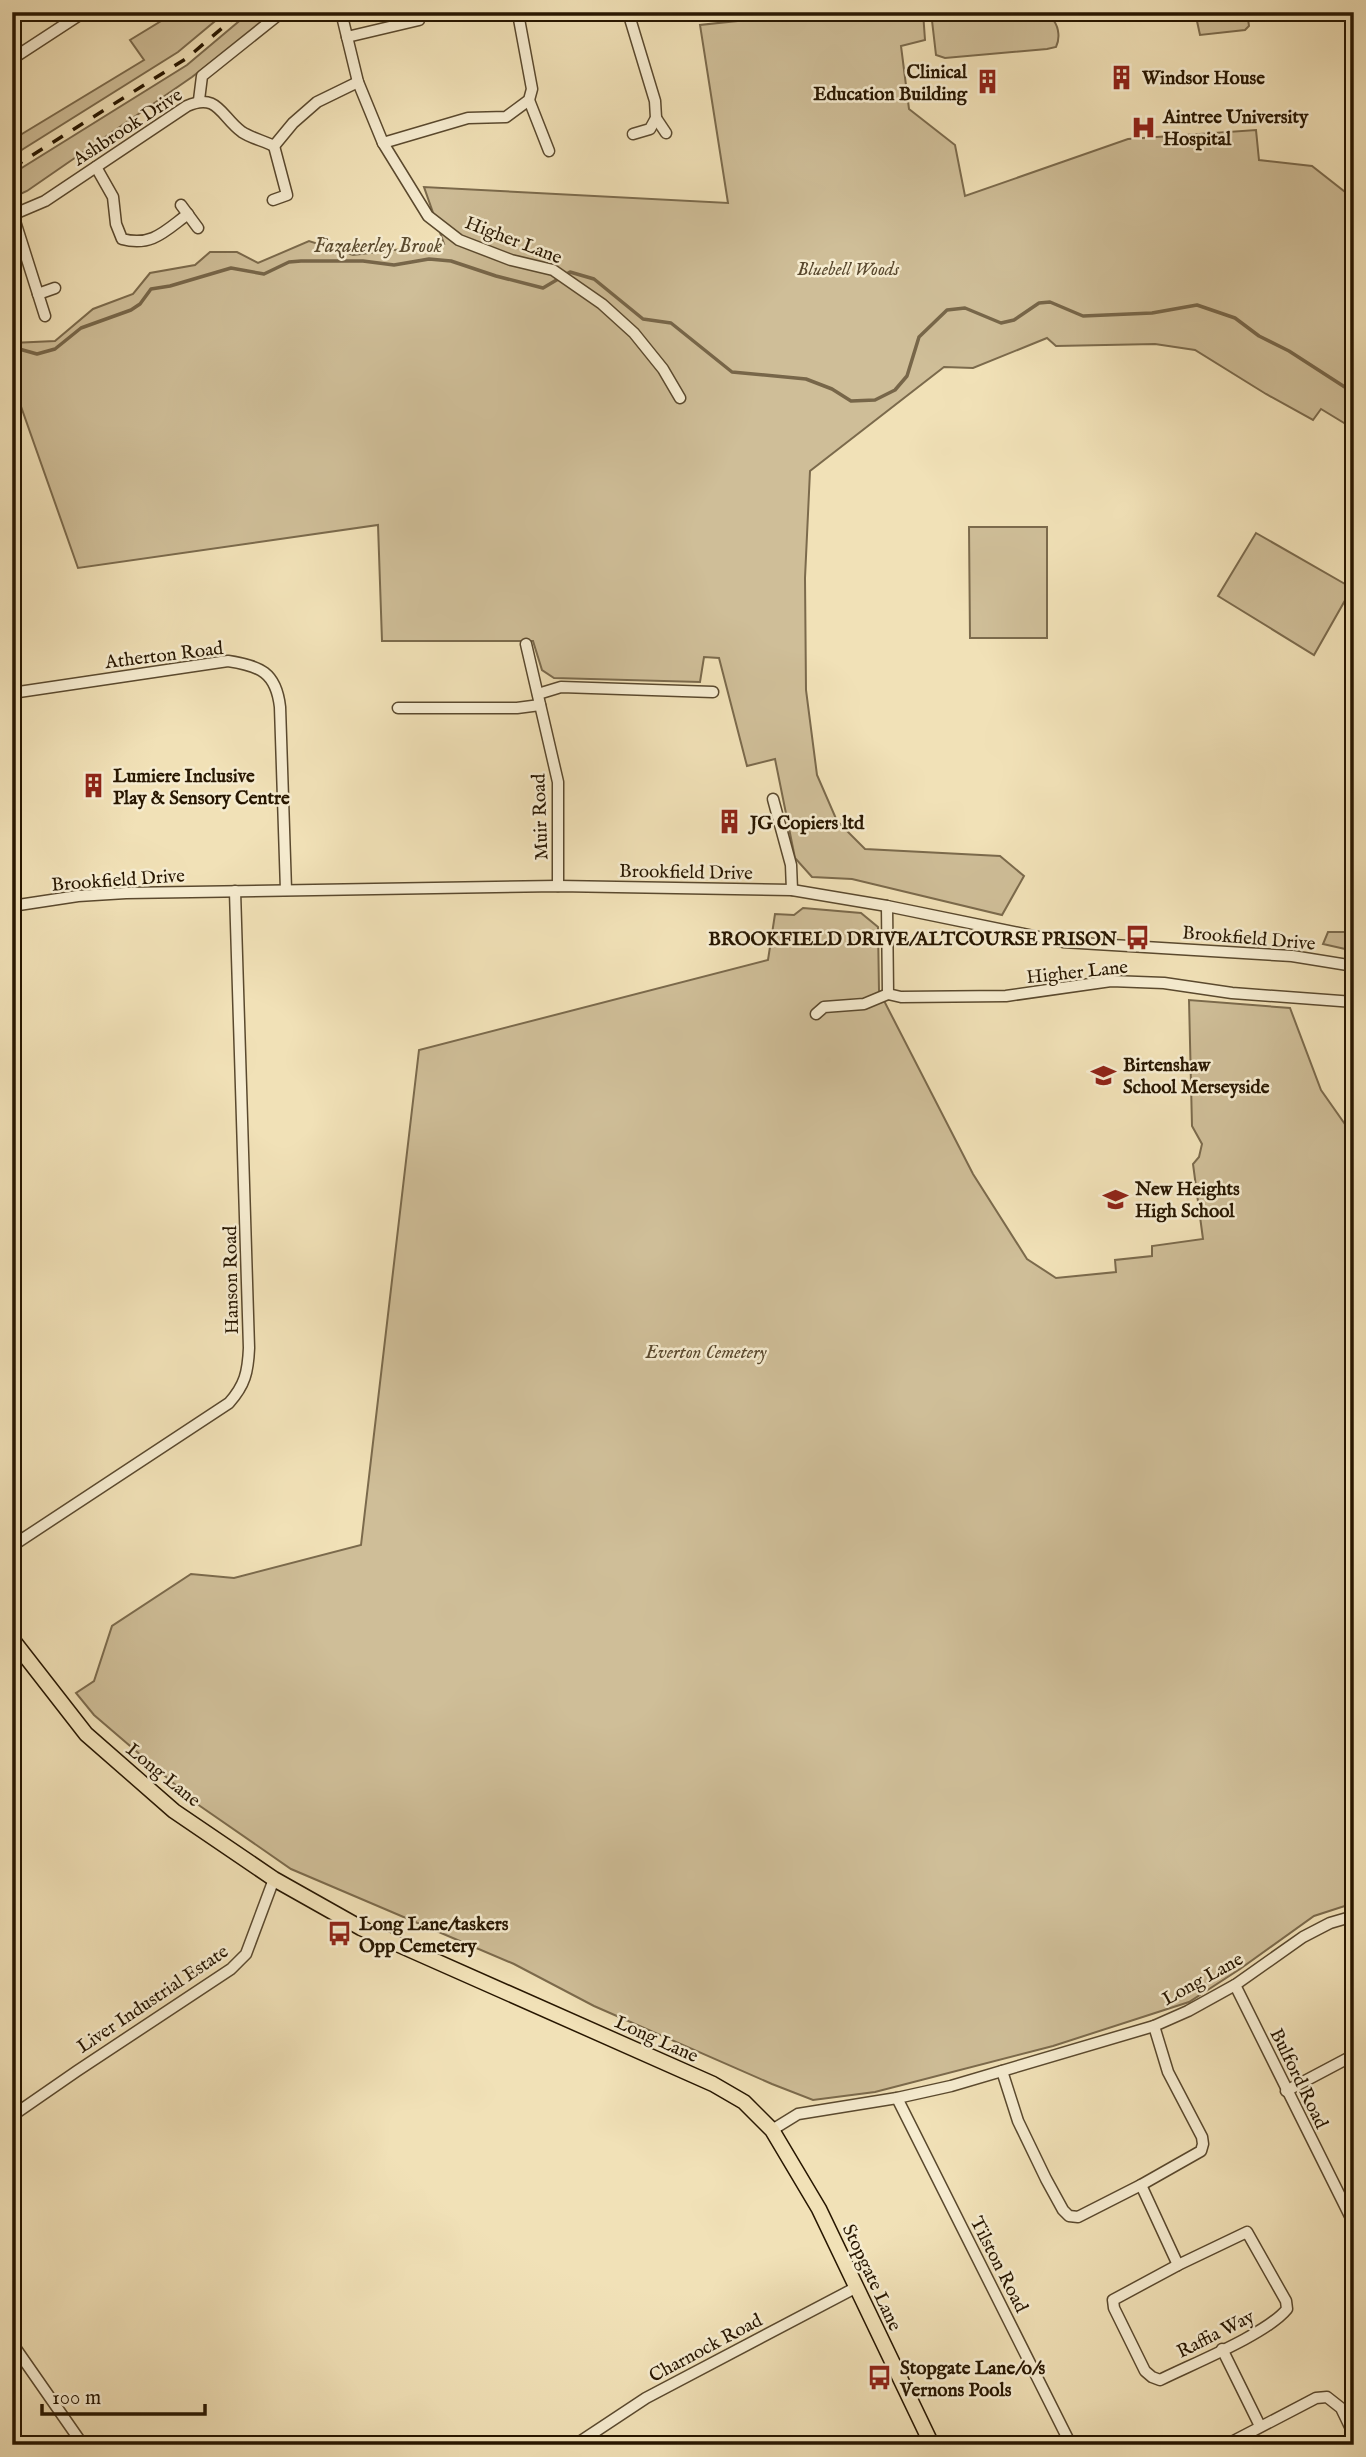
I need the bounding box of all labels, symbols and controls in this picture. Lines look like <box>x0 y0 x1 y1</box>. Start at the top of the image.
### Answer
place label: Clinical Education Building <box>813 61 968 107</box>
building icon: Windsor House <box>1108 63 1136 91</box>
place label: Windsor House <box>1141 67 1265 91</box>
building icon: Clinical Education Building <box>973 68 1001 96</box>
street label: Ashbrook Drive <box>68 83 188 173</box>
place label: Aintree University Hospital <box>1162 106 1309 152</box>
hospital icon: Aintree University Hospital <box>1129 113 1157 141</box>
street label: Higher Lane <box>461 211 566 270</box>
water label: Fazakerley Brook <box>314 233 443 260</box>
park label: Bluebell Woods <box>797 258 900 282</box>
street label: Atherton Road <box>103 637 226 675</box>
place label: Lumiere Inclusive Play & Sensory Centre <box>113 765 290 811</box>
building icon: Lumiere Inclusive Play & Sensory Centre <box>79 772 107 800</box>
street label: Muir Road <box>527 772 555 861</box>
building icon: JG Copiers ltd <box>716 808 744 836</box>
place label: JG Copiers ltd <box>747 812 865 836</box>
street label: Brookfield Drive <box>619 860 753 886</box>
street label: Brookfield Drive <box>51 864 186 898</box>
street label: Brookfield Drive <box>1181 921 1317 957</box>
bus stop icon: BROOKFIELD DRIVE/ALTCOURSE PRISON <box>1123 924 1151 952</box>
place label: BROOKFIELD DRIVE/ALTCOURSE PRISON <box>708 928 1118 952</box>
street label: Higher Lane <box>1025 956 1130 990</box>
place label: Birtenshaw School Merseyside <box>1123 1054 1270 1100</box>
school or university icon: Birtenshaw School Merseyside <box>1089 1061 1117 1089</box>
place label: New Heights High School <box>1134 1178 1240 1224</box>
school or university icon: New Heights High School <box>1101 1185 1129 1213</box>
street label: Hanson Road <box>219 1225 245 1335</box>
park label: Everton Cemetery <box>644 1341 768 1365</box>
street label: Long Lane <box>121 1738 205 1813</box>
place label: Long Lane/taskers Opp Cemetery <box>359 1913 509 1959</box>
bus stop icon: Long Lane/taskers Opp Cemetery <box>325 1920 353 1948</box>
street label: Liver Industrial Estate <box>73 1940 234 2059</box>
street label: Long Lane <box>1158 1948 1248 2012</box>
street label: Long Lane <box>611 2011 702 2069</box>
street label: Bulford Road <box>1264 2025 1333 2134</box>
street label: Tilston Road <box>964 2213 1033 2318</box>
street label: Stopgate Lane <box>836 2221 907 2335</box>
street label: Raffia Way <box>1173 2305 1259 2365</box>
street label: Charnock Road <box>645 2309 767 2389</box>
place label: Stopgate Lane/o/s Vernons Pools <box>899 2357 1045 2403</box>
bus stop icon: Stopgate Lane/o/s Vernons Pools <box>866 2364 894 2392</box>
scale bar <box>42 2373 205 2417</box>
text: 100 m <box>52 2385 101 2412</box>

